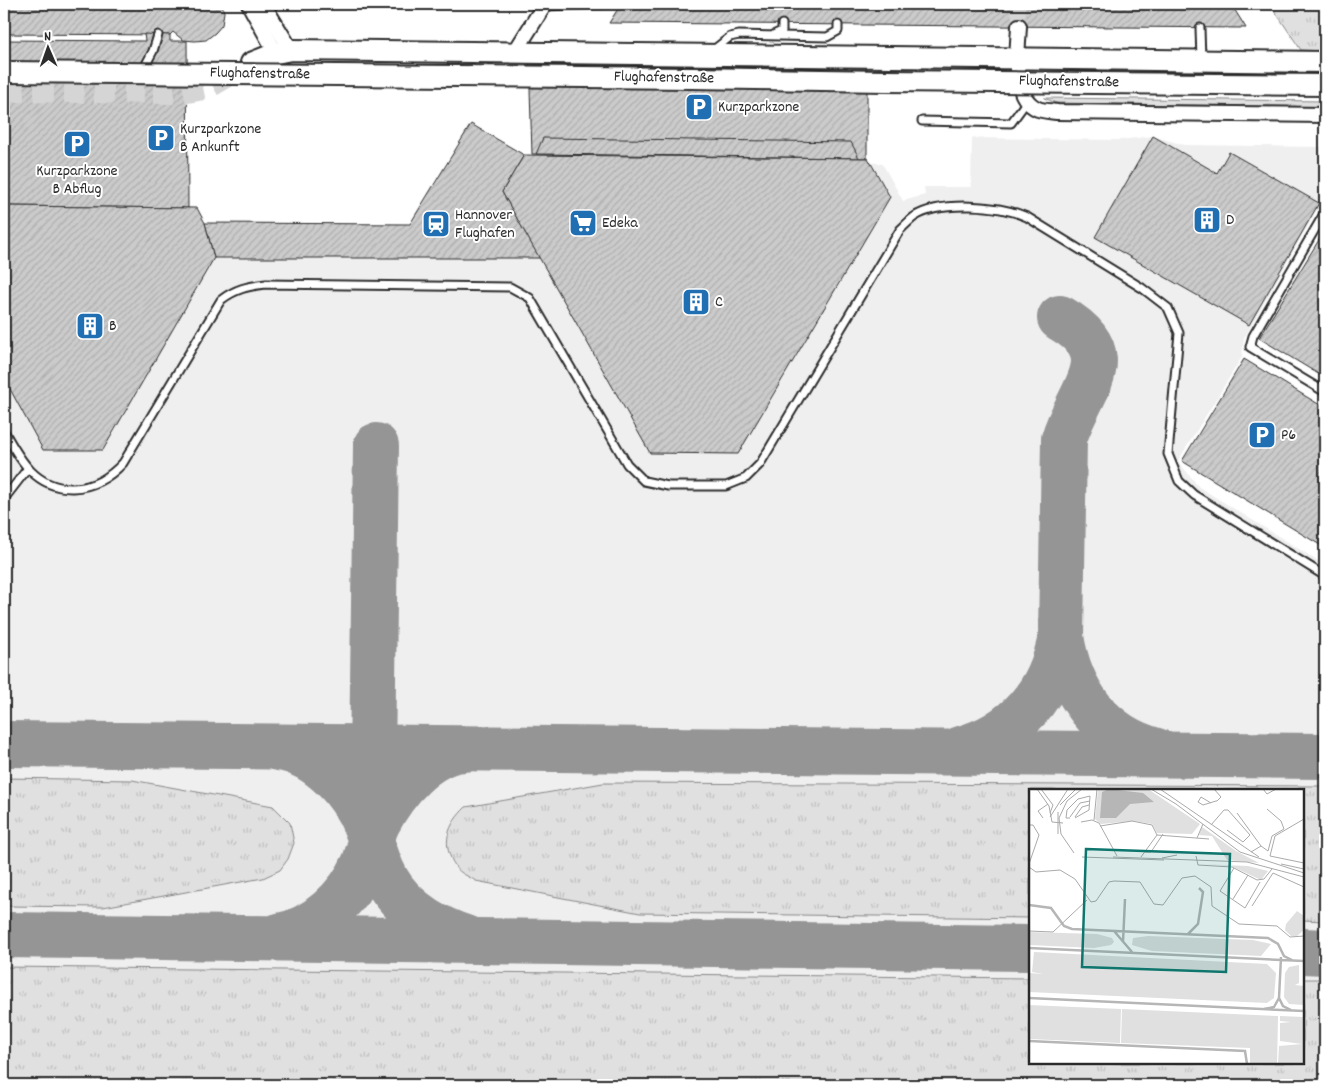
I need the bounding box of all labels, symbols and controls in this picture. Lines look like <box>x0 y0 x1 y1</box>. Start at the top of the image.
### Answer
north arrow <box>22 22 72 72</box>
text: N <box>44 27 52 47</box>
street label: Flughafenstraße <box>210 62 310 86</box>
street label: Flughafenstraße <box>614 66 714 90</box>
street label: Flughafenstraße <box>1019 70 1119 94</box>
parking icon: Kurzparkzone <box>684 92 714 122</box>
place label: Kurzparkzone <box>718 96 799 119</box>
place label: Kurzparkzone B Ankunft <box>180 118 261 159</box>
parking icon: Kurzparkzone B Ankunft <box>146 123 176 153</box>
parking icon: Kurzparkzone B Abflug <box>62 129 92 159</box>
place label: Kurzparkzone B Abflug <box>36 160 118 201</box>
place label: Hannover Flughafen <box>455 204 515 245</box>
building icon: D <box>1192 205 1222 235</box>
supermarket icon: Edeka <box>568 208 598 238</box>
station icon: Hannover Flughafen <box>421 209 451 239</box>
place label: D <box>1226 209 1234 232</box>
place label: Edeka <box>602 212 638 235</box>
building icon: C <box>681 287 711 317</box>
place label: C <box>715 291 723 314</box>
building icon: B <box>75 311 105 341</box>
place label: B <box>109 315 117 338</box>
parking icon: P6 <box>1247 420 1277 450</box>
place label: P6 <box>1281 424 1296 447</box>
inset map <box>1029 789 1304 1064</box>

